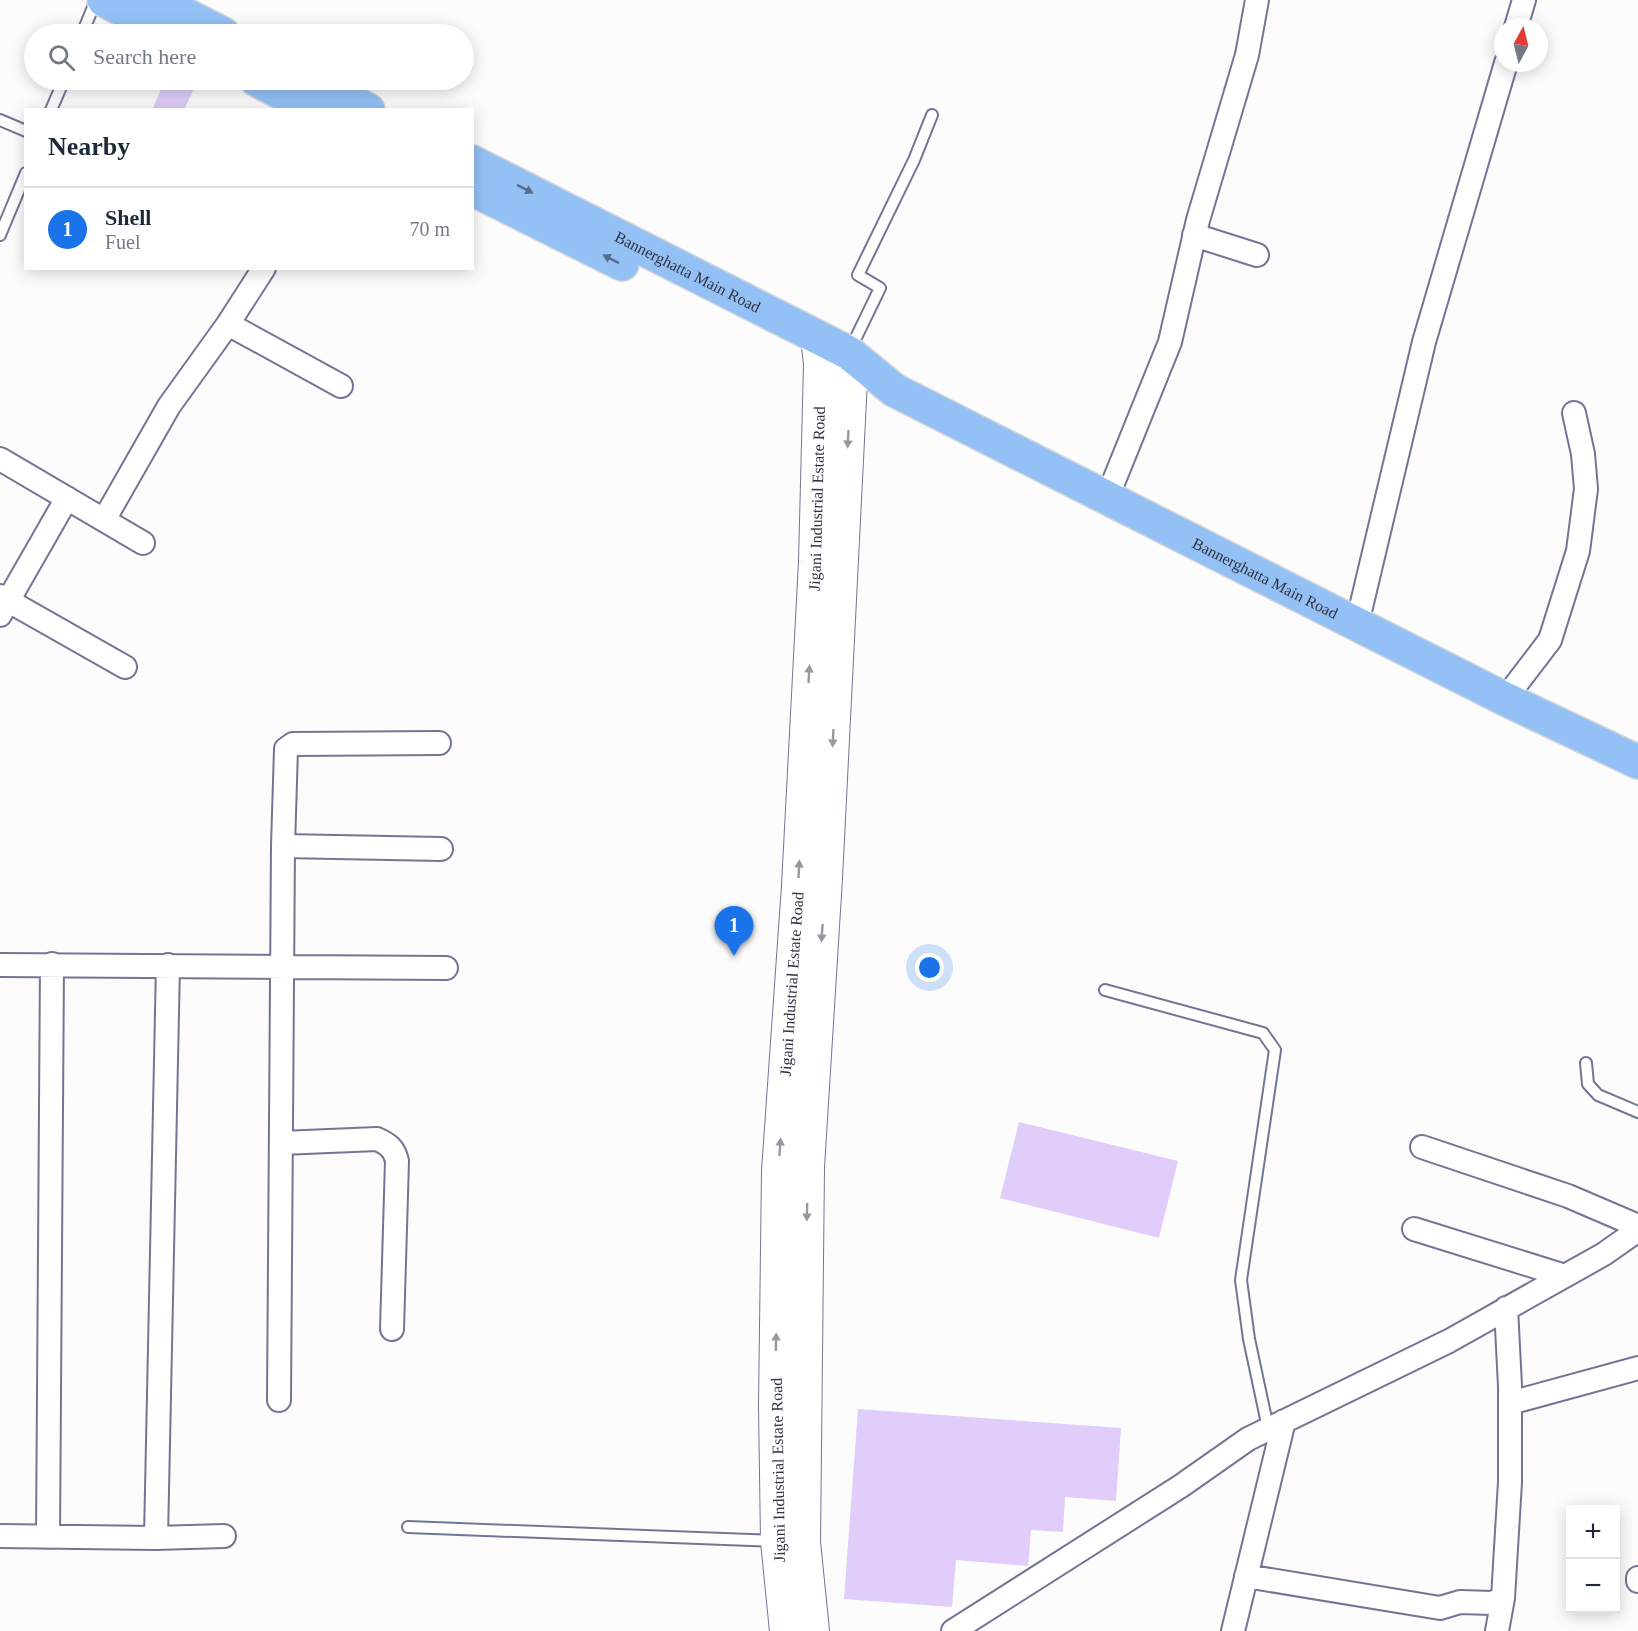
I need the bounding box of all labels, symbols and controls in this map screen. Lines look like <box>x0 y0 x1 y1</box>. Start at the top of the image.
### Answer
north arrow <box>1494 18 1548 72</box>
search box <box>24 24 474 90</box>
icon: search <box>45 41 78 74</box>
text: Search here <box>93 44 196 69</box>
text: Nearby <box>48 132 130 161</box>
one-way arrow <box>516 184 533 194</box>
text: Shell <box>105 205 151 230</box>
text: 1 <box>63 218 73 240</box>
text: 70 m <box>409 218 450 240</box>
street label: Bannerghatta Main Road <box>612 227 763 315</box>
text: Fuel <box>105 231 141 253</box>
one-way arrow <box>603 254 620 263</box>
street label: Jigani Industrial Estate Road <box>805 406 827 591</box>
one-way arrow <box>844 429 853 448</box>
street label: Bannerghatta Main Road <box>1190 534 1341 622</box>
one-way arrow <box>804 664 814 683</box>
one-way arrow <box>829 729 838 748</box>
one-way arrow <box>794 859 803 878</box>
street label: Jigani Industrial Estate Road <box>776 891 806 1077</box>
pin: 1 <box>714 906 754 956</box>
one-way arrow <box>818 924 827 943</box>
your location <box>915 953 944 982</box>
one-way arrow <box>775 1137 785 1156</box>
one-way arrow <box>802 1202 812 1221</box>
one-way arrow <box>771 1332 781 1351</box>
street label: Jigani Industrial Estate Road <box>768 1378 789 1562</box>
map controls <box>1566 1505 1620 1613</box>
button: + <box>1566 1505 1620 1559</box>
button: − <box>1566 1559 1620 1613</box>

